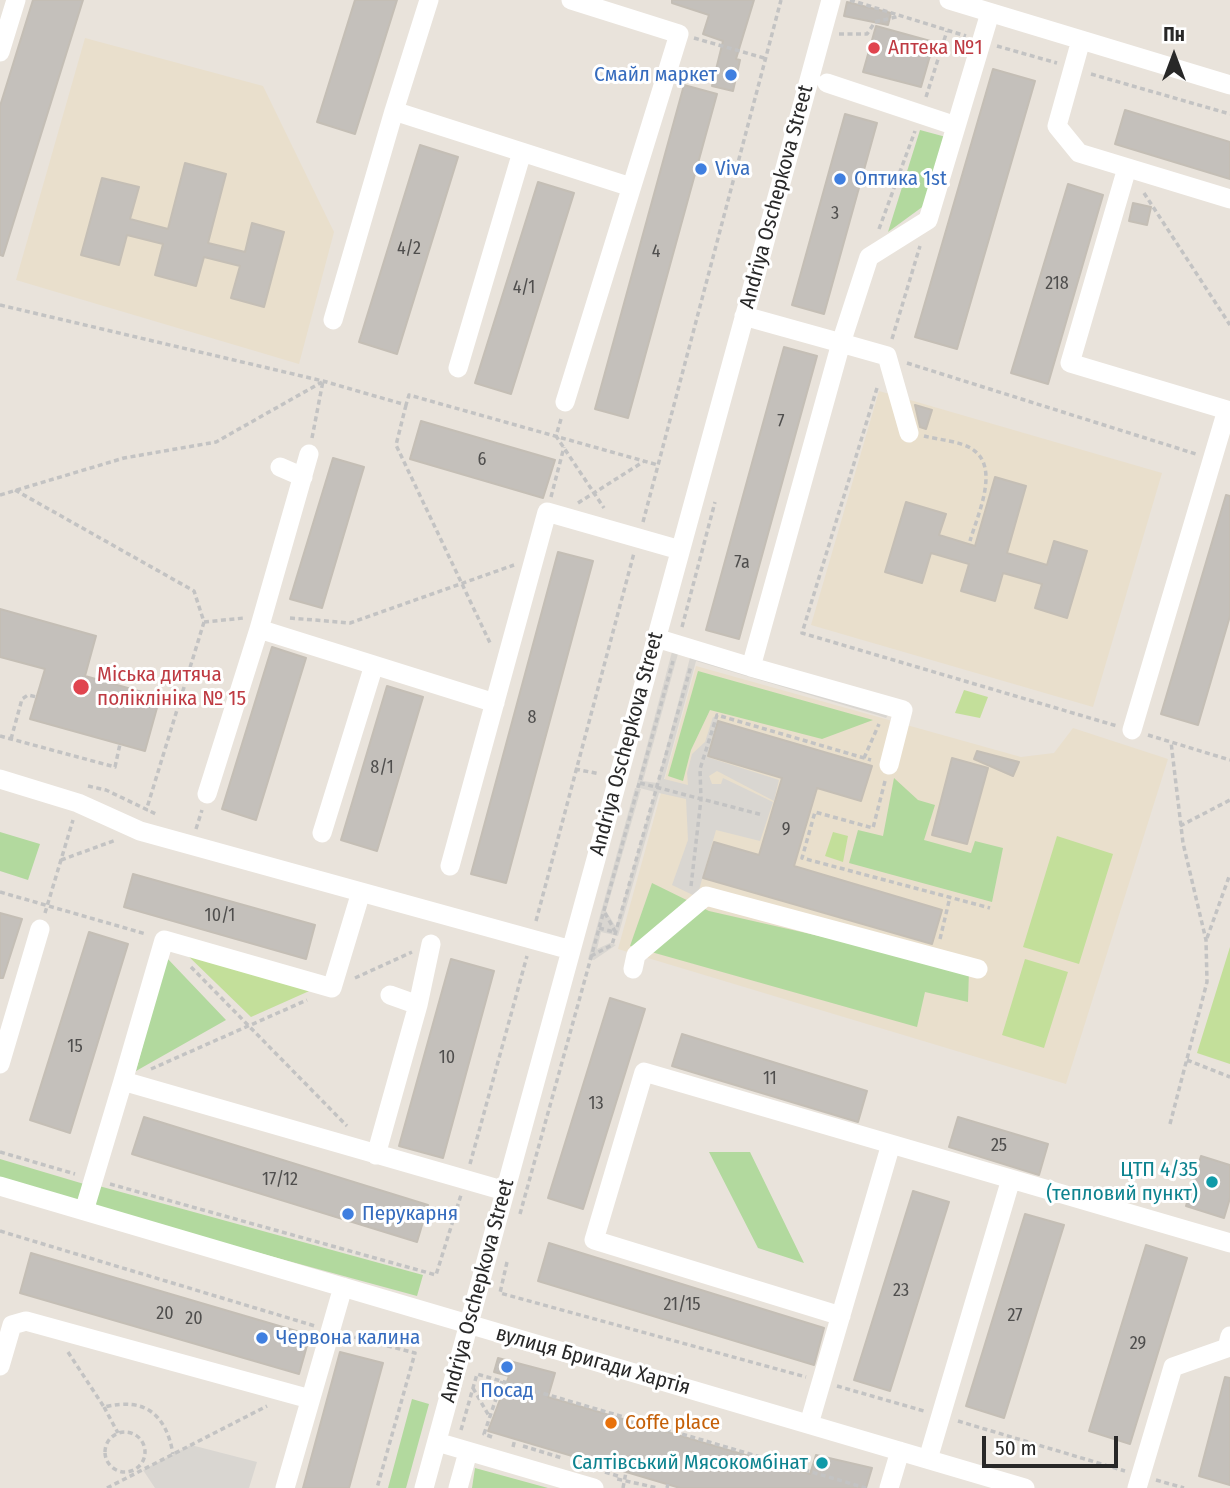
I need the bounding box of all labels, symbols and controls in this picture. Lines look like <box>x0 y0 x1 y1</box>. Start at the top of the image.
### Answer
north arrow <box>1139 21 1209 91</box>
text: Пн <box>1163 23 1185 46</box>
place label: Аптека №1 <box>888 35 983 61</box>
marker: Аптека №1 <box>866 40 882 56</box>
place label: Смайл маркет <box>594 62 717 88</box>
marker: Смайл маркет <box>723 67 739 83</box>
street label: Andriya Oschepkova Street <box>735 82 819 312</box>
place label: Viva <box>715 156 750 182</box>
marker: Viva <box>693 161 709 177</box>
place label: Оптика 1st <box>854 166 947 192</box>
marker: Оптика 1st <box>832 171 848 187</box>
house number: 3 <box>831 203 839 225</box>
house number: 4/2 <box>397 238 421 260</box>
house number: 4 <box>652 241 660 263</box>
house number: 218 <box>1045 273 1069 295</box>
house number: 4/1 <box>513 277 535 299</box>
house number: 7 <box>777 411 785 433</box>
house number: 6 <box>478 449 486 471</box>
house number: 7а <box>734 552 750 574</box>
street label: Andriya Oschepkova Street <box>585 629 669 859</box>
place label: Міська дитяча поліклініка № 15 <box>97 662 246 712</box>
marker: Міська дитяча поліклініка № 15 <box>71 677 91 697</box>
house number: 8 <box>528 707 536 729</box>
house number: 8/1 <box>370 757 394 779</box>
house number: 9 <box>782 819 790 841</box>
house number: 10/1 <box>205 905 235 927</box>
house number: 15 <box>67 1036 83 1058</box>
house number: 10 <box>439 1047 455 1069</box>
house number: 11 <box>763 1068 777 1090</box>
house number: 13 <box>588 1093 604 1115</box>
house number: 25 <box>991 1135 1007 1157</box>
place label: ЦТП 4/35 (тепловий пункт) <box>1046 1157 1198 1207</box>
house number: 17/12 <box>262 1169 298 1191</box>
marker: ЦТП 4/35 (тепловий пункт) <box>1204 1174 1220 1190</box>
street label: Andriya Oschepkova Street <box>436 1176 520 1406</box>
place label: Перукарня <box>362 1201 458 1227</box>
marker: Перукарня <box>340 1206 356 1222</box>
house number: 23 <box>893 1280 909 1302</box>
house number: 21/15 <box>663 1294 701 1316</box>
house number: 20 <box>156 1303 174 1325</box>
house number: 27 <box>1007 1305 1023 1327</box>
house number: 20 <box>185 1308 203 1330</box>
street label: вулиця Бригади Хартія <box>493 1321 693 1401</box>
place label: Червона калина <box>276 1325 420 1351</box>
marker: Червона калина <box>254 1330 270 1346</box>
house number: 29 <box>1130 1333 1146 1355</box>
marker: Посад <box>499 1359 515 1375</box>
place label: Посад <box>480 1378 534 1404</box>
place label: Coffe place <box>625 1410 720 1436</box>
marker: Coffe place <box>603 1415 619 1431</box>
scale bar <box>985 1422 1122 1466</box>
text: 50 m <box>995 1435 1037 1461</box>
place label: Салтівський Мясокомбінат <box>572 1450 808 1476</box>
marker: Салтівський Мясокомбінат <box>814 1455 830 1471</box>

